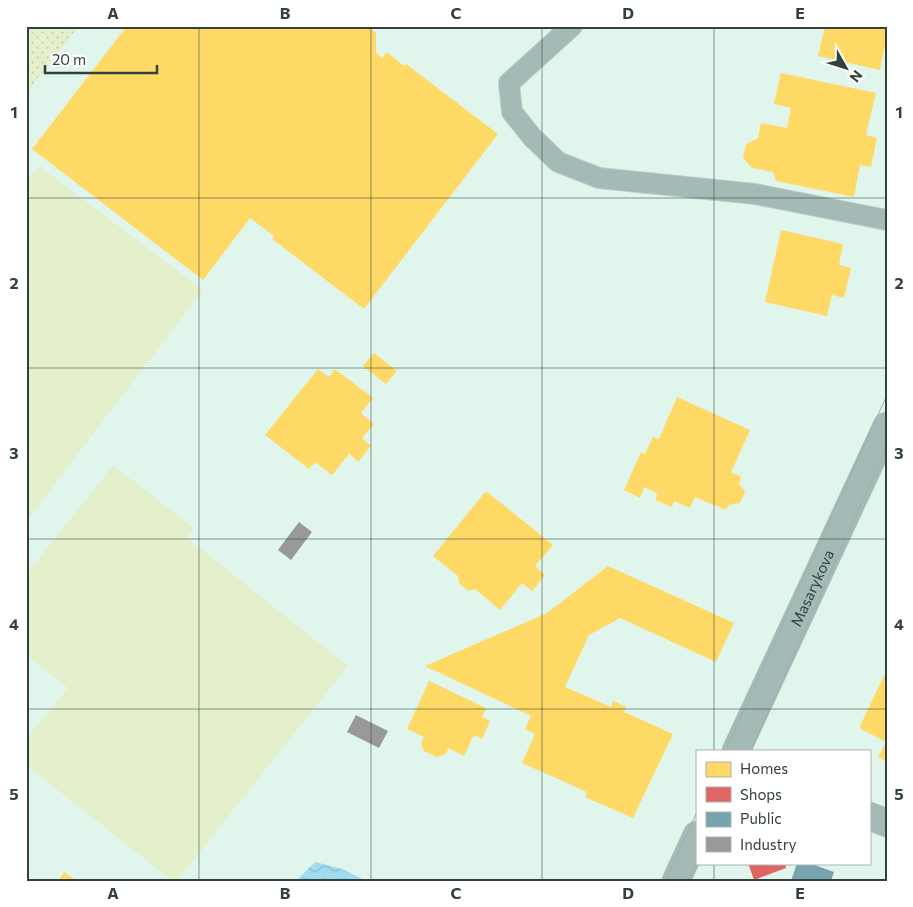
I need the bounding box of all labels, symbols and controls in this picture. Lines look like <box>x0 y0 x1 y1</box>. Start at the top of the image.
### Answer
text: A <box>107 3 119 22</box>
text: B <box>280 3 291 22</box>
text: C <box>451 3 462 22</box>
text: D <box>622 3 634 22</box>
text: E <box>795 3 805 22</box>
scale bar <box>45 42 158 74</box>
north arrow <box>820 42 870 92</box>
text: 20 m <box>52 50 86 68</box>
text: N <box>847 67 866 86</box>
text: 1 <box>10 102 18 121</box>
text: 1 <box>895 102 903 121</box>
text: 2 <box>9 273 19 292</box>
text: 2 <box>894 273 904 292</box>
text: 3 <box>9 443 19 462</box>
text: 3 <box>894 443 904 462</box>
street label: Masarykova <box>786 547 837 629</box>
text: 4 <box>9 614 19 633</box>
text: 4 <box>894 614 904 633</box>
legend <box>696 750 870 864</box>
text: Homes <box>740 759 788 777</box>
text: 5 <box>9 784 19 803</box>
text: 5 <box>894 784 904 803</box>
text: Shops <box>740 785 782 803</box>
text: Public <box>740 809 782 827</box>
text: Industry <box>740 835 797 853</box>
text: A <box>107 883 119 902</box>
text: B <box>280 883 291 902</box>
text: C <box>451 883 462 902</box>
text: D <box>622 883 634 902</box>
text: E <box>795 883 805 902</box>

